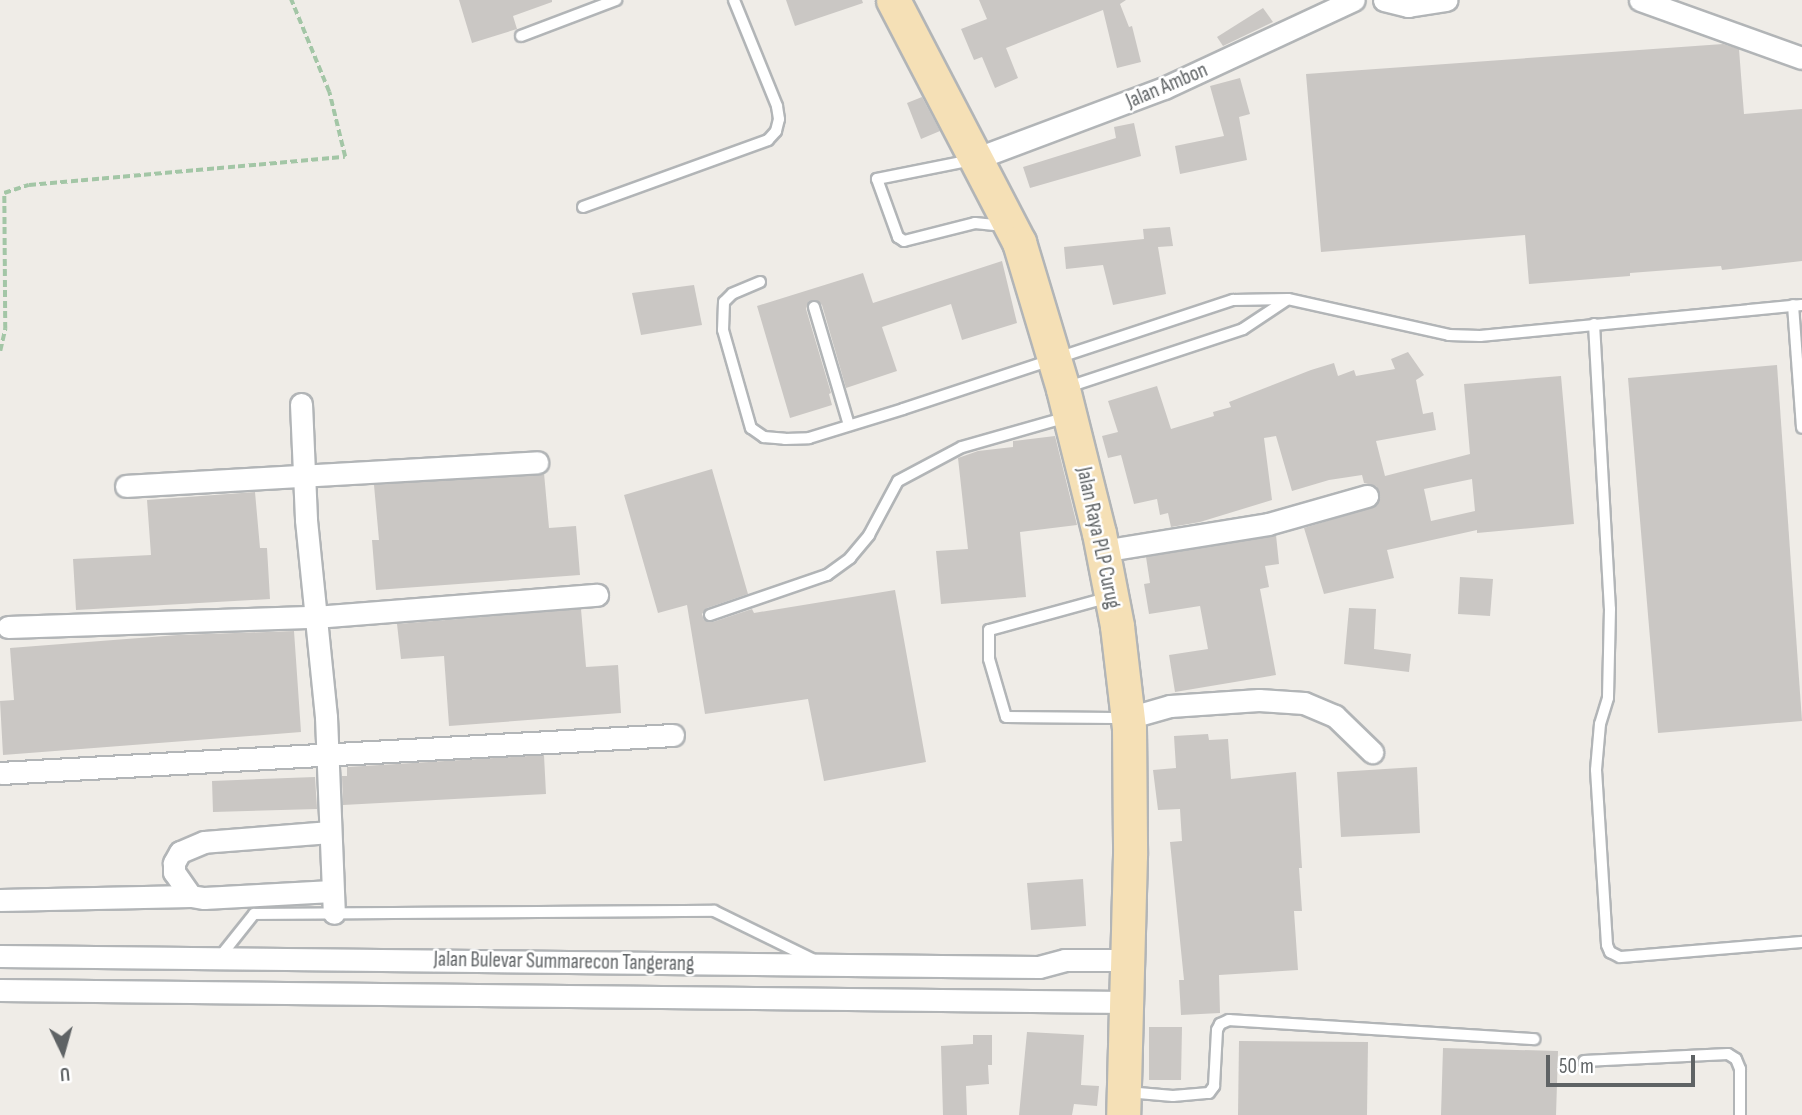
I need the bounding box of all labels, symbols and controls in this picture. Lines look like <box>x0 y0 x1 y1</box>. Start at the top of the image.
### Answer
street label: Jalan Ambon <box>1122 58 1212 114</box>
street label: Jalan Raya PLP Curug <box>1071 465 1125 611</box>
street label: Jalan Bulevar Summarecon Tangerang <box>433 947 695 977</box>
north arrow <box>28 1017 98 1087</box>
scale bar <box>1550 1042 1699 1086</box>
text: 50 m <box>1559 1054 1594 1079</box>
text: U <box>59 1062 71 1085</box>

